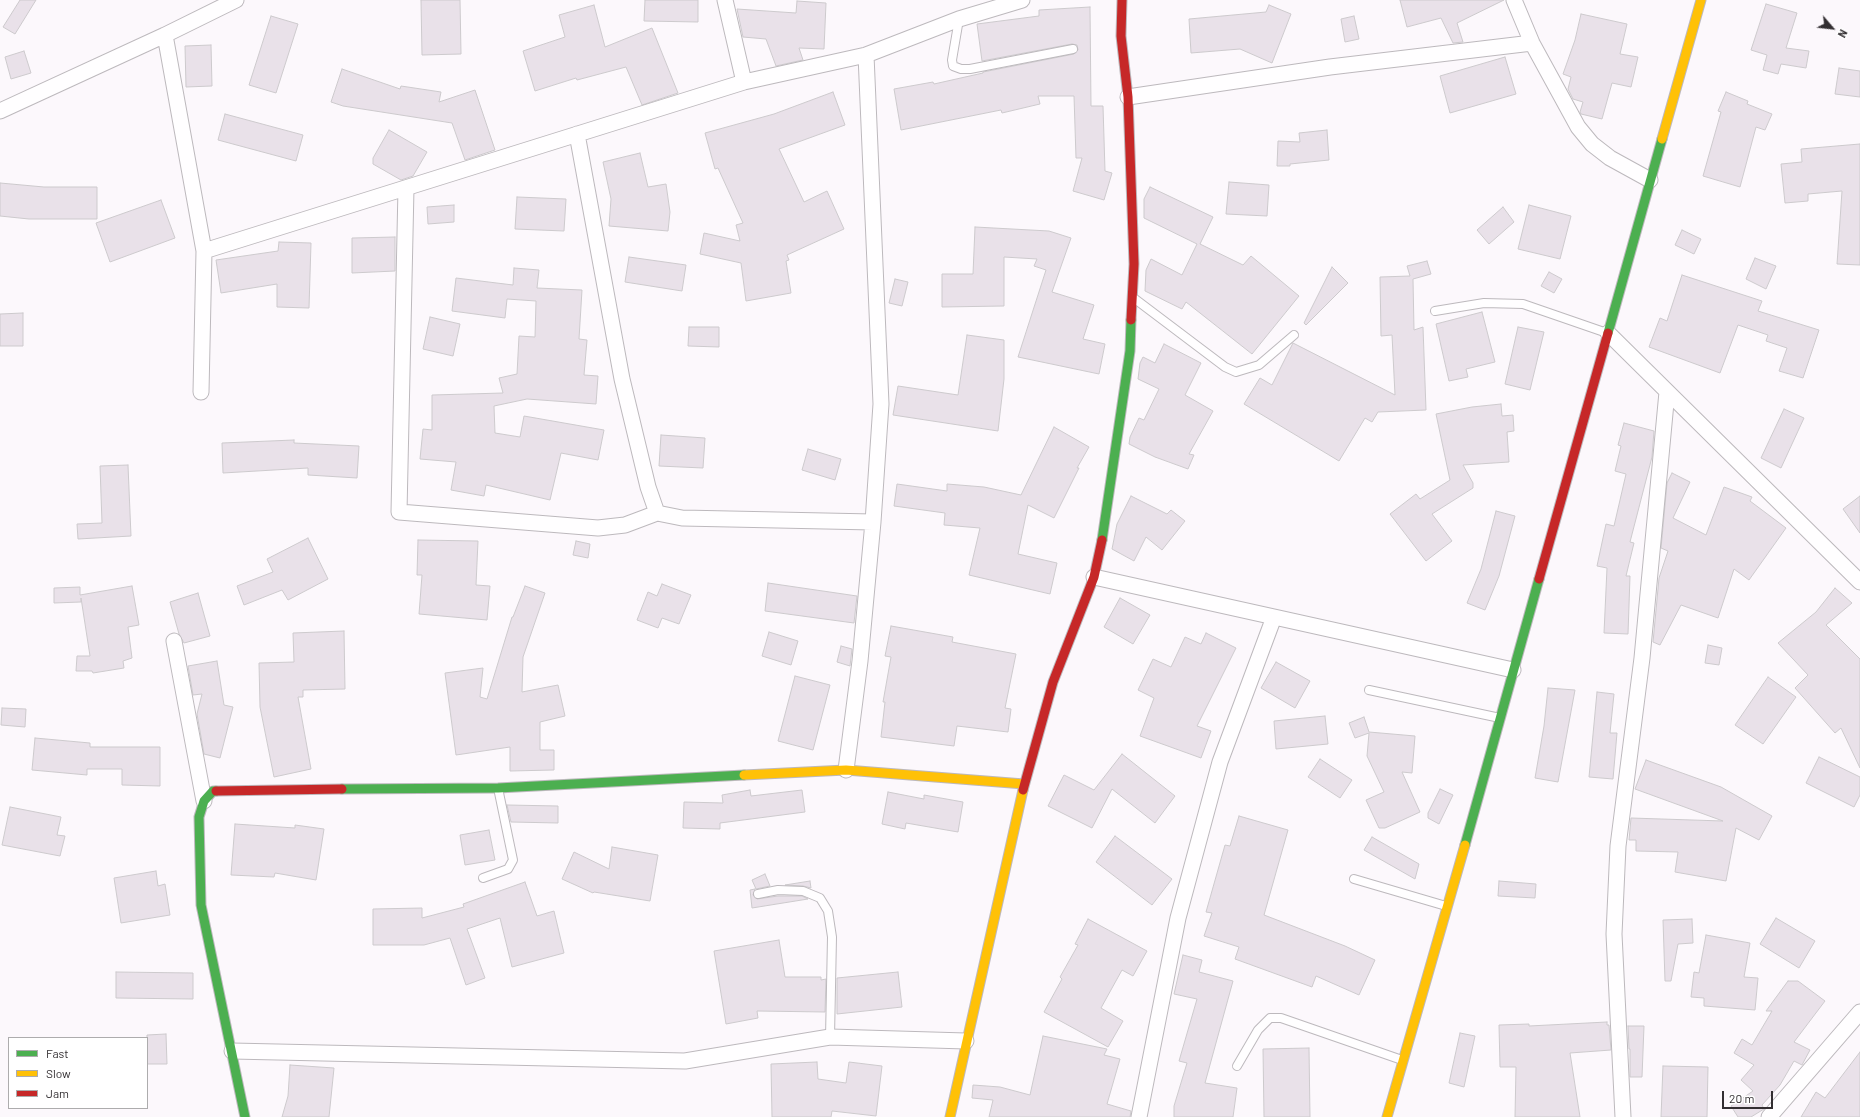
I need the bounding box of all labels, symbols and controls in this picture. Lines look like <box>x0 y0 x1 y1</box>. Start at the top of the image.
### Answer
north arrow <box>1812 8 1852 48</box>
text: N <box>1836 28 1850 40</box>
legend <box>8 1037 148 1109</box>
text: Fast <box>46 1046 69 1060</box>
text: Slow <box>46 1066 71 1080</box>
scale bar <box>1724 1083 1775 1109</box>
text: Jam <box>46 1086 69 1100</box>
text: 20 m <box>1729 1091 1755 1105</box>

